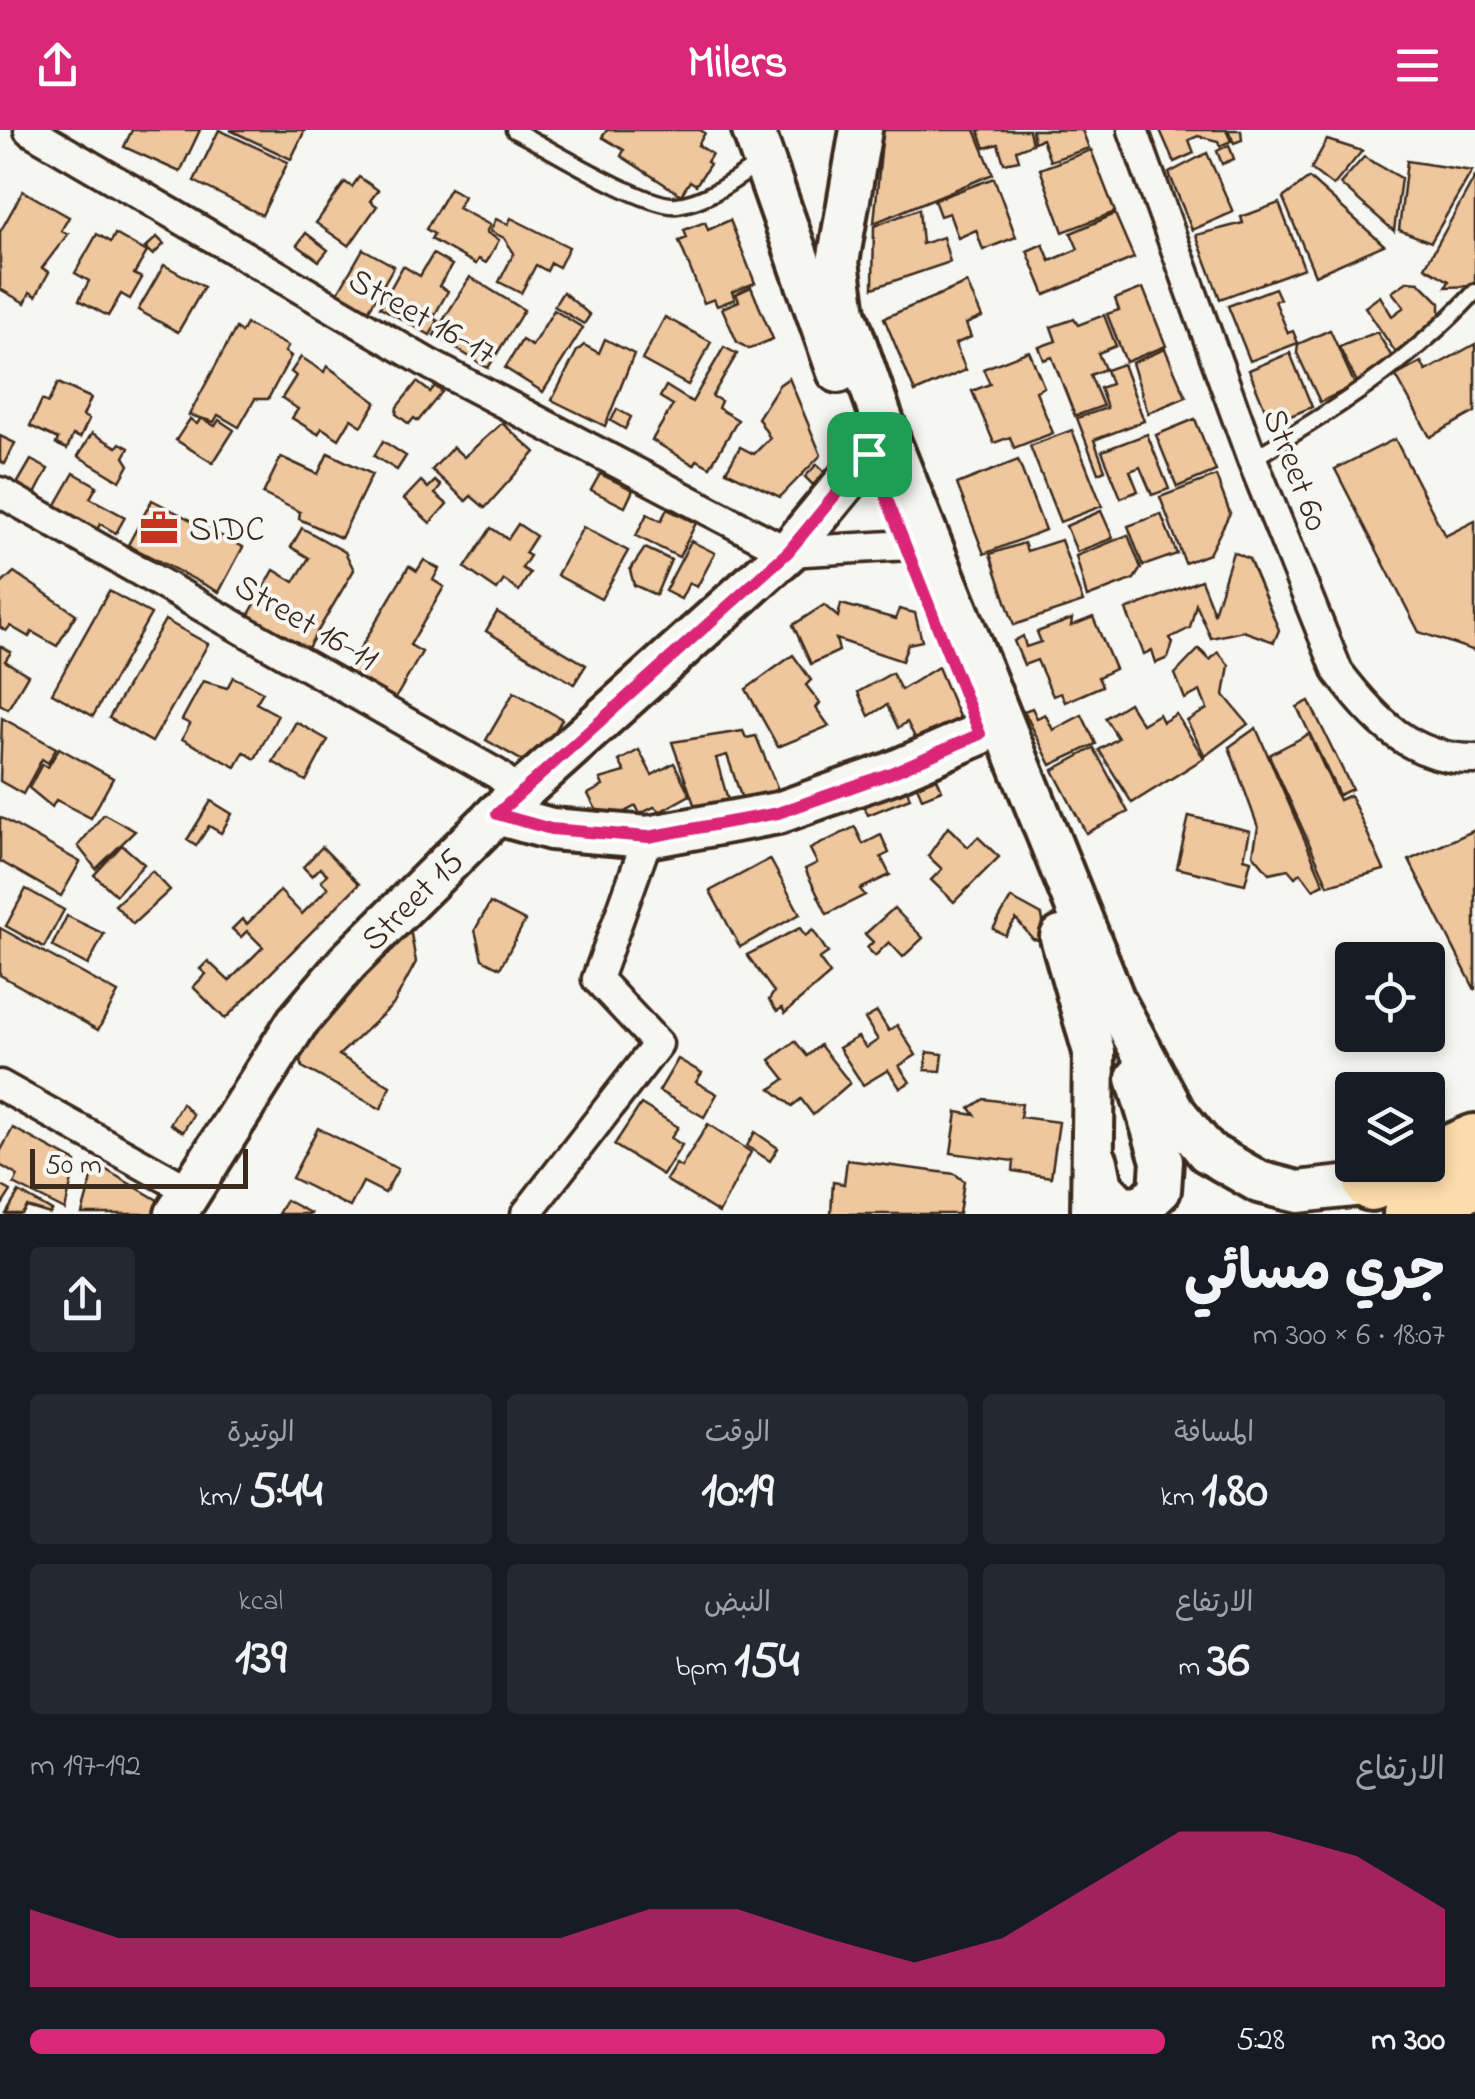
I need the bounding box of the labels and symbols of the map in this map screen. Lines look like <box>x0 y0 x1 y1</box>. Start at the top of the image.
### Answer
street label: Street 16-17 <box>338 256 505 380</box>
street label: Street 60 <box>1247 402 1340 539</box>
pin <box>827 412 912 497</box>
place label: SIDC <box>189 506 265 557</box>
office icon: SIDC <box>138 507 180 549</box>
street label: Street 16-11 <box>224 562 387 686</box>
street label: Street 15 <box>350 838 477 965</box>
scale bar <box>30 1144 248 1188</box>

